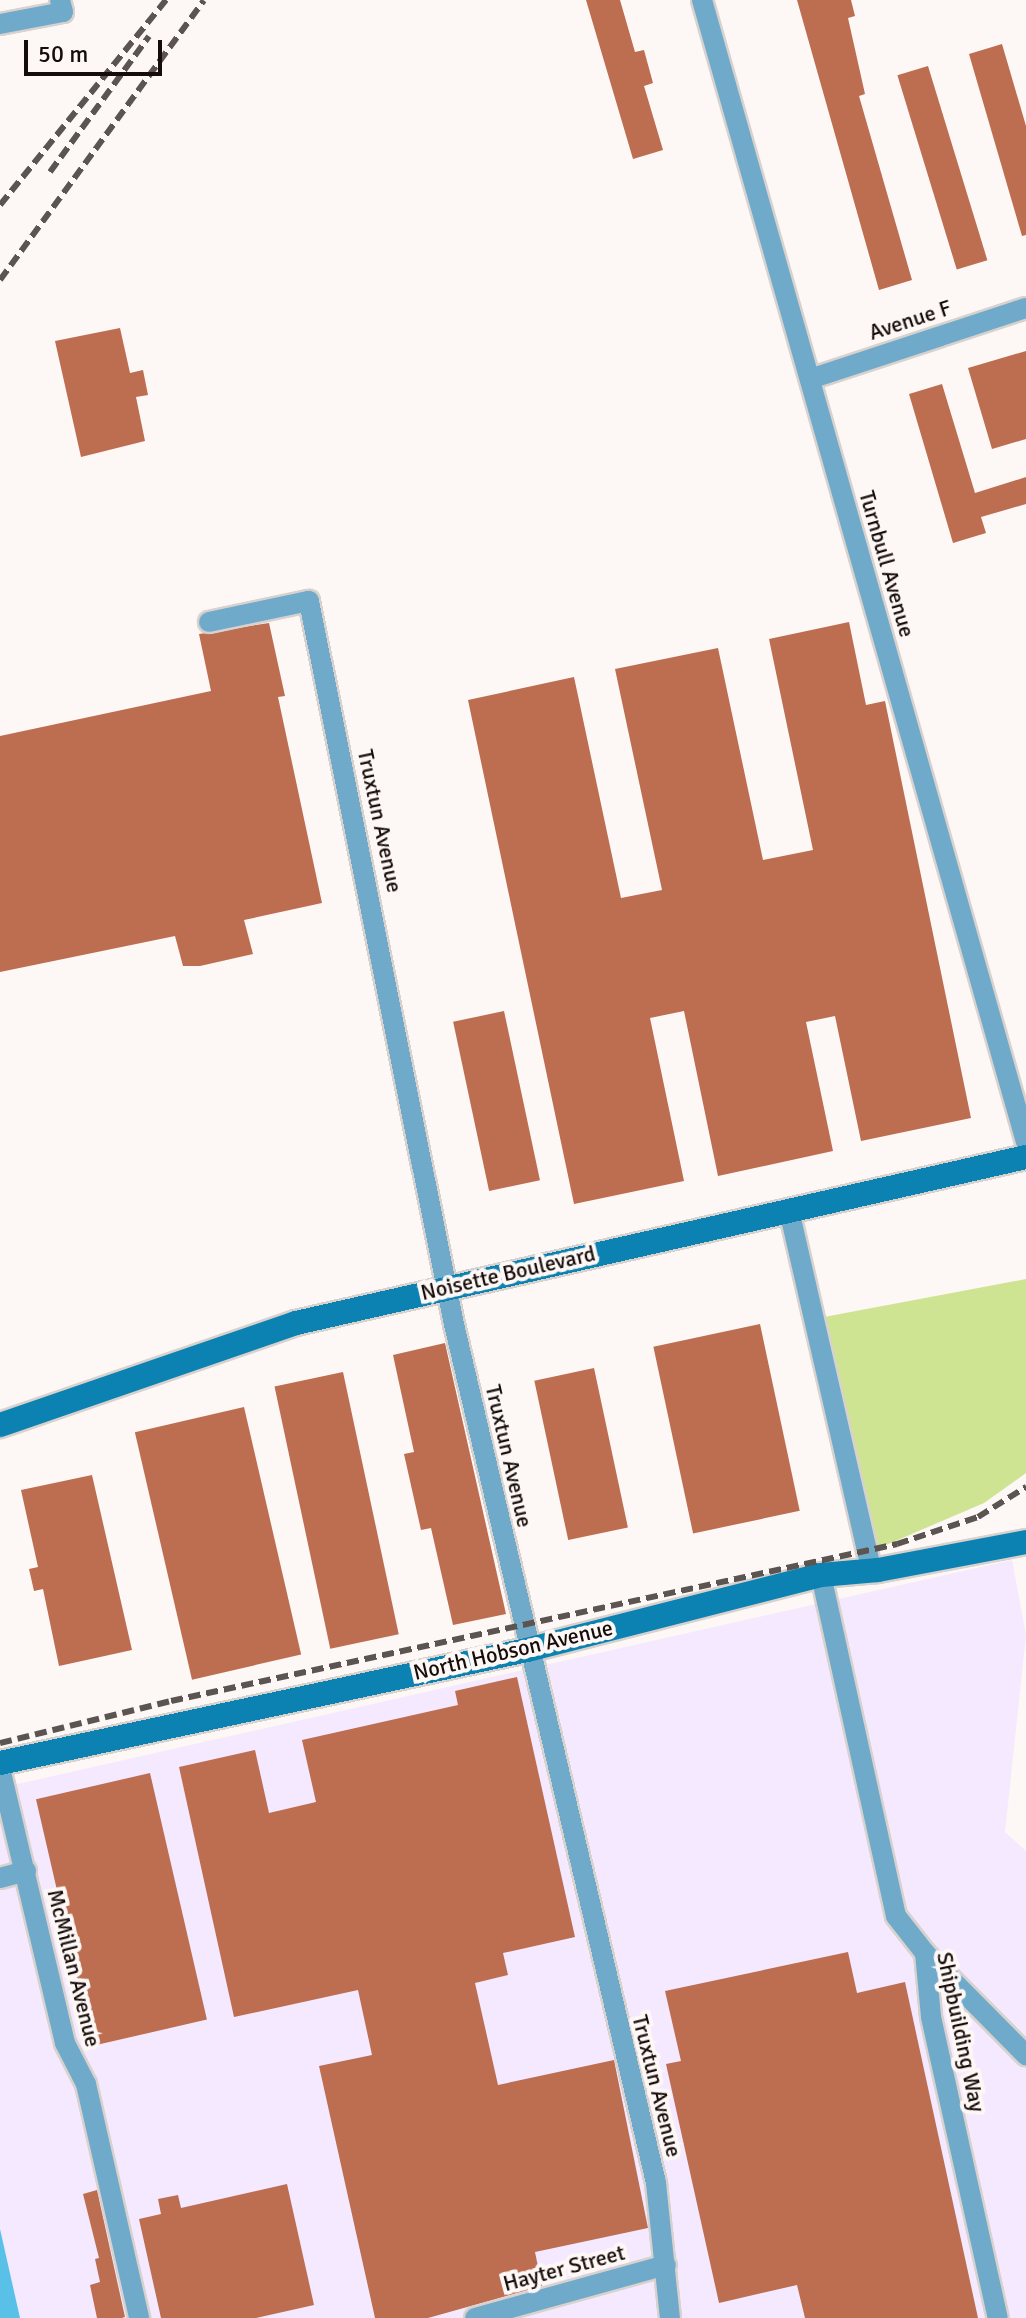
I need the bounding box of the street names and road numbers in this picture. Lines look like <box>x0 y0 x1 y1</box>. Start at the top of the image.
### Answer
street label: Avenue F <box>865 294 955 346</box>
street label: Turnbull Avenue <box>853 488 921 640</box>
street label: Truxtun Avenue <box>352 747 408 895</box>
street label: Noisette Boulevard <box>418 1240 598 1306</box>
street label: Truxtun Avenue <box>480 1382 538 1530</box>
street label: North Hobson Avenue <box>411 1614 615 1686</box>
street label: McMillan Avenue <box>42 1887 106 2049</box>
street label: Shipbuilding Way <box>931 1950 991 2114</box>
street label: Truxtun Avenue <box>627 2012 687 2160</box>
street label: Hayter Street <box>500 2239 628 2297</box>

